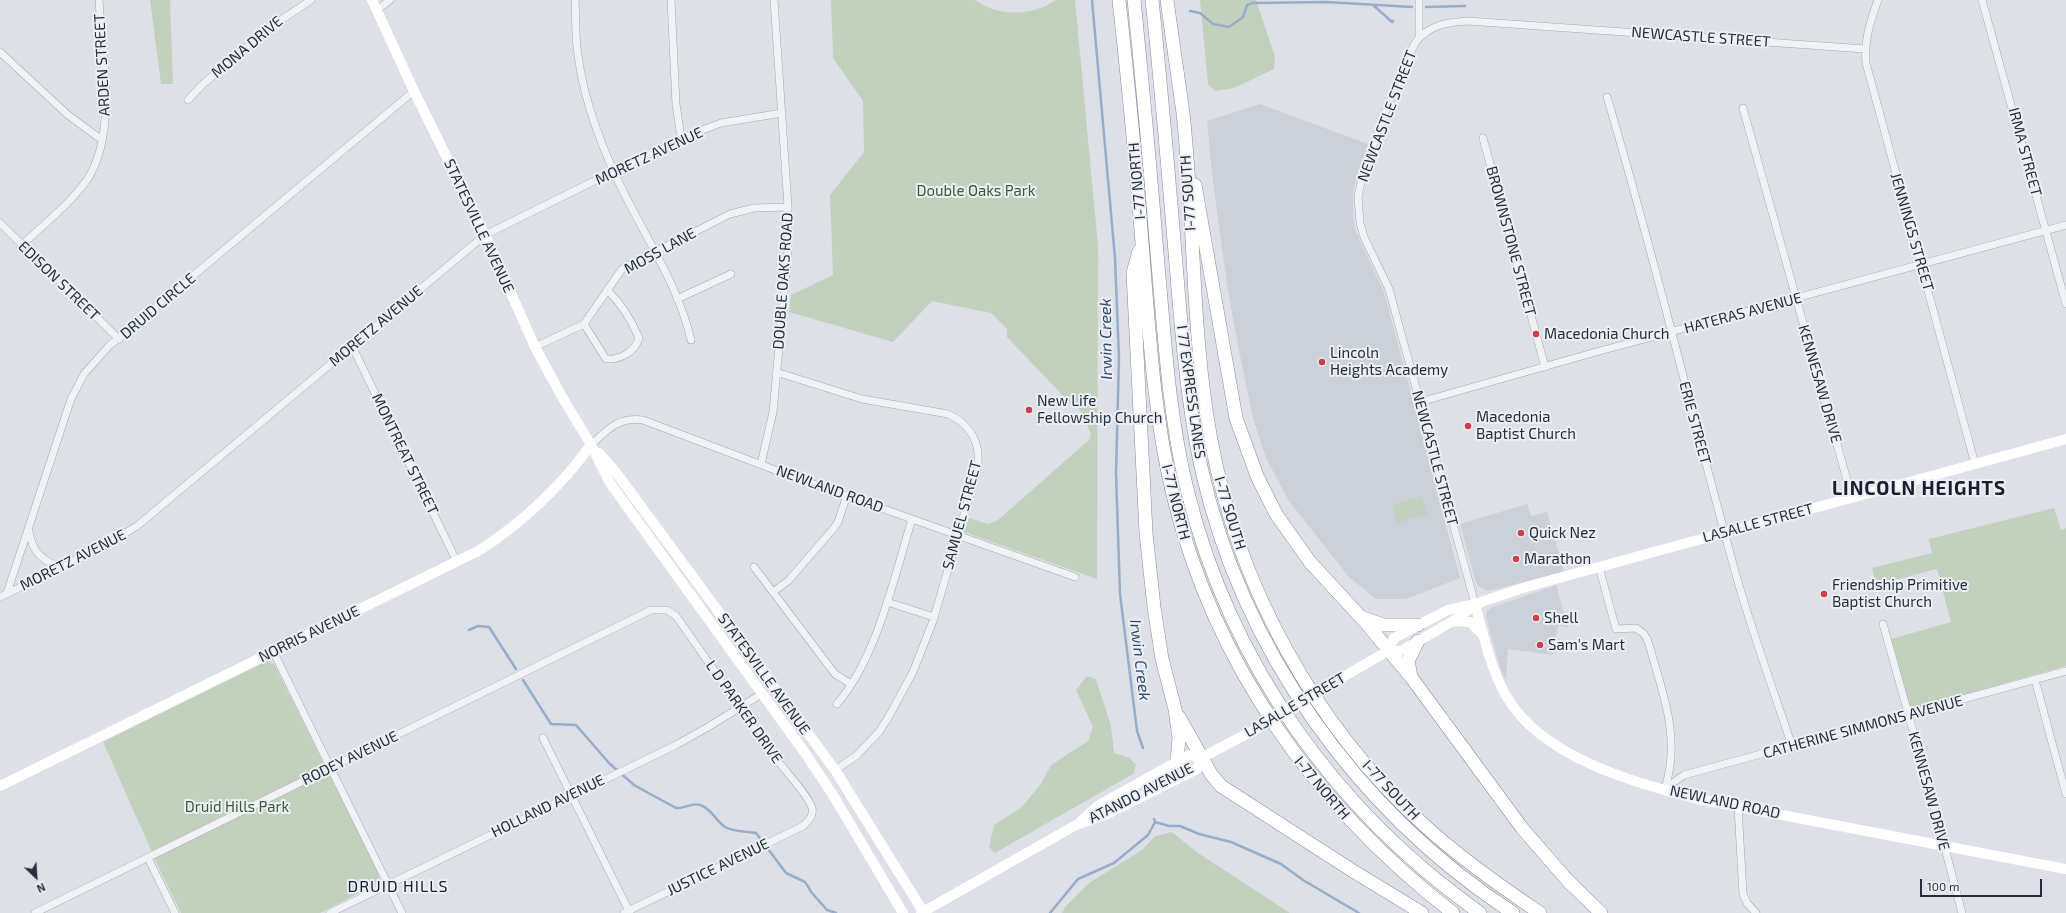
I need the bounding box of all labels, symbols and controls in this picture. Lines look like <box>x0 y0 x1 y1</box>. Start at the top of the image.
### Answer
street label: MONA DRIVE <box>208 12 286 82</box>
street label: ARDEN STREET <box>90 13 114 117</box>
street label: NEWCASTLE STREET <box>1631 23 1771 51</box>
street label: NEWCASTLE STREET <box>1354 48 1420 184</box>
street label: IRMA STREET <box>2005 106 2045 198</box>
street label: MORETZ AVENUE <box>592 123 706 189</box>
street label: I-77 NORTH <box>1125 142 1149 220</box>
street label: I-77 SOUTH <box>1176 155 1200 231</box>
street label: STATESVILLE AVENUE <box>440 156 518 296</box>
street label: BROWNSTONE STREET <box>1482 164 1540 318</box>
street label: JENNINGS STREET <box>1887 171 1937 293</box>
park label: Double Oaks Park <box>917 182 1035 200</box>
street label: DOUBLE OAKS ROAD <box>769 212 797 350</box>
street label: MOSS LANE <box>621 224 699 278</box>
street label: EDISON STREET <box>14 238 104 324</box>
street label: DRUID CIRCLE <box>117 269 199 343</box>
street label: MORETZ AVENUE <box>326 282 426 370</box>
street label: HATERAS AVENUE <box>1682 289 1804 337</box>
water label: Irwin Creek <box>1096 298 1116 380</box>
street label: KENNESAW DRIVE <box>1794 323 1846 445</box>
street label: I 77 EXPRESS LANES <box>1173 324 1209 460</box>
place label: Macedonia Church <box>1544 325 1669 343</box>
marker: Macedonia Church <box>1531 329 1541 339</box>
place label: Lincoln Heights Academy <box>1330 344 1448 379</box>
marker: Lincoln Heights Academy <box>1317 357 1327 367</box>
street label: ERIE STREET <box>1675 379 1715 467</box>
street label: NEWCASTLE STREET <box>1408 388 1462 528</box>
street label: MONTREAT STREET <box>368 390 442 518</box>
place label: New Life Fellowship Church <box>1037 392 1162 427</box>
marker: New Life Fellowship Church <box>1024 405 1034 415</box>
place label: Macedonia Baptist Church <box>1476 408 1576 443</box>
marker: Macedonia Baptist Church <box>1463 421 1473 431</box>
street label: SAMUEL STREET <box>939 458 985 572</box>
street label: NEWLAND ROAD <box>774 461 886 517</box>
street label: I-77 NORTH <box>1158 462 1194 542</box>
street label: I-77 SOUTH <box>1210 474 1250 552</box>
district label: LINCOLN HEIGHTS <box>1832 478 2006 500</box>
street label: LASALLE STREET <box>1701 500 1815 546</box>
place label: Quick Nez <box>1529 524 1596 542</box>
street label: MORETZ AVENUE <box>17 525 129 595</box>
marker: Quick Nez <box>1516 528 1526 538</box>
place label: Marathon <box>1524 550 1591 568</box>
marker: Marathon <box>1511 554 1521 564</box>
place label: Friendship Primitive Baptist Church <box>1832 576 1968 611</box>
marker: Friendship Primitive Baptist Church <box>1819 589 1829 599</box>
street label: NORRIS AVENUE <box>256 602 362 666</box>
place label: Shell <box>1544 609 1578 627</box>
street label: STATESVILLE AVENUE <box>714 610 814 738</box>
marker: Shell <box>1531 613 1541 623</box>
water label: Irwin Creek <box>1125 618 1155 702</box>
place label: Sam's Mart <box>1548 636 1625 654</box>
marker: Sam's Mart <box>1535 640 1545 650</box>
street label: L D PARKER DRIVE <box>702 657 786 767</box>
street label: LASALLE STREET <box>1241 669 1349 741</box>
street label: CATHERINE SIMMONS AVENUE <box>1761 692 1965 762</box>
street label: RODEY AVENUE <box>299 727 401 789</box>
street label: KENNESAW DRIVE <box>1904 730 1954 852</box>
street label: I-77 NORTH <box>1290 753 1354 823</box>
street label: I-77 SOUTH <box>1359 756 1423 824</box>
street label: ATANDO AVENUE <box>1086 759 1196 827</box>
street label: HOLLAND AVENUE <box>488 771 608 841</box>
street label: NEWLAND ROAD <box>1668 781 1782 823</box>
park label: Druid Hills Park <box>185 798 289 816</box>
street label: JUSTICE AVENUE <box>664 834 772 900</box>
north arrow <box>16 857 56 897</box>
scale bar <box>1922 871 2044 897</box>
district label: DRUID HILLS <box>348 877 448 897</box>
text: 100 m <box>1927 879 1959 893</box>
text: N <box>35 881 48 896</box>

